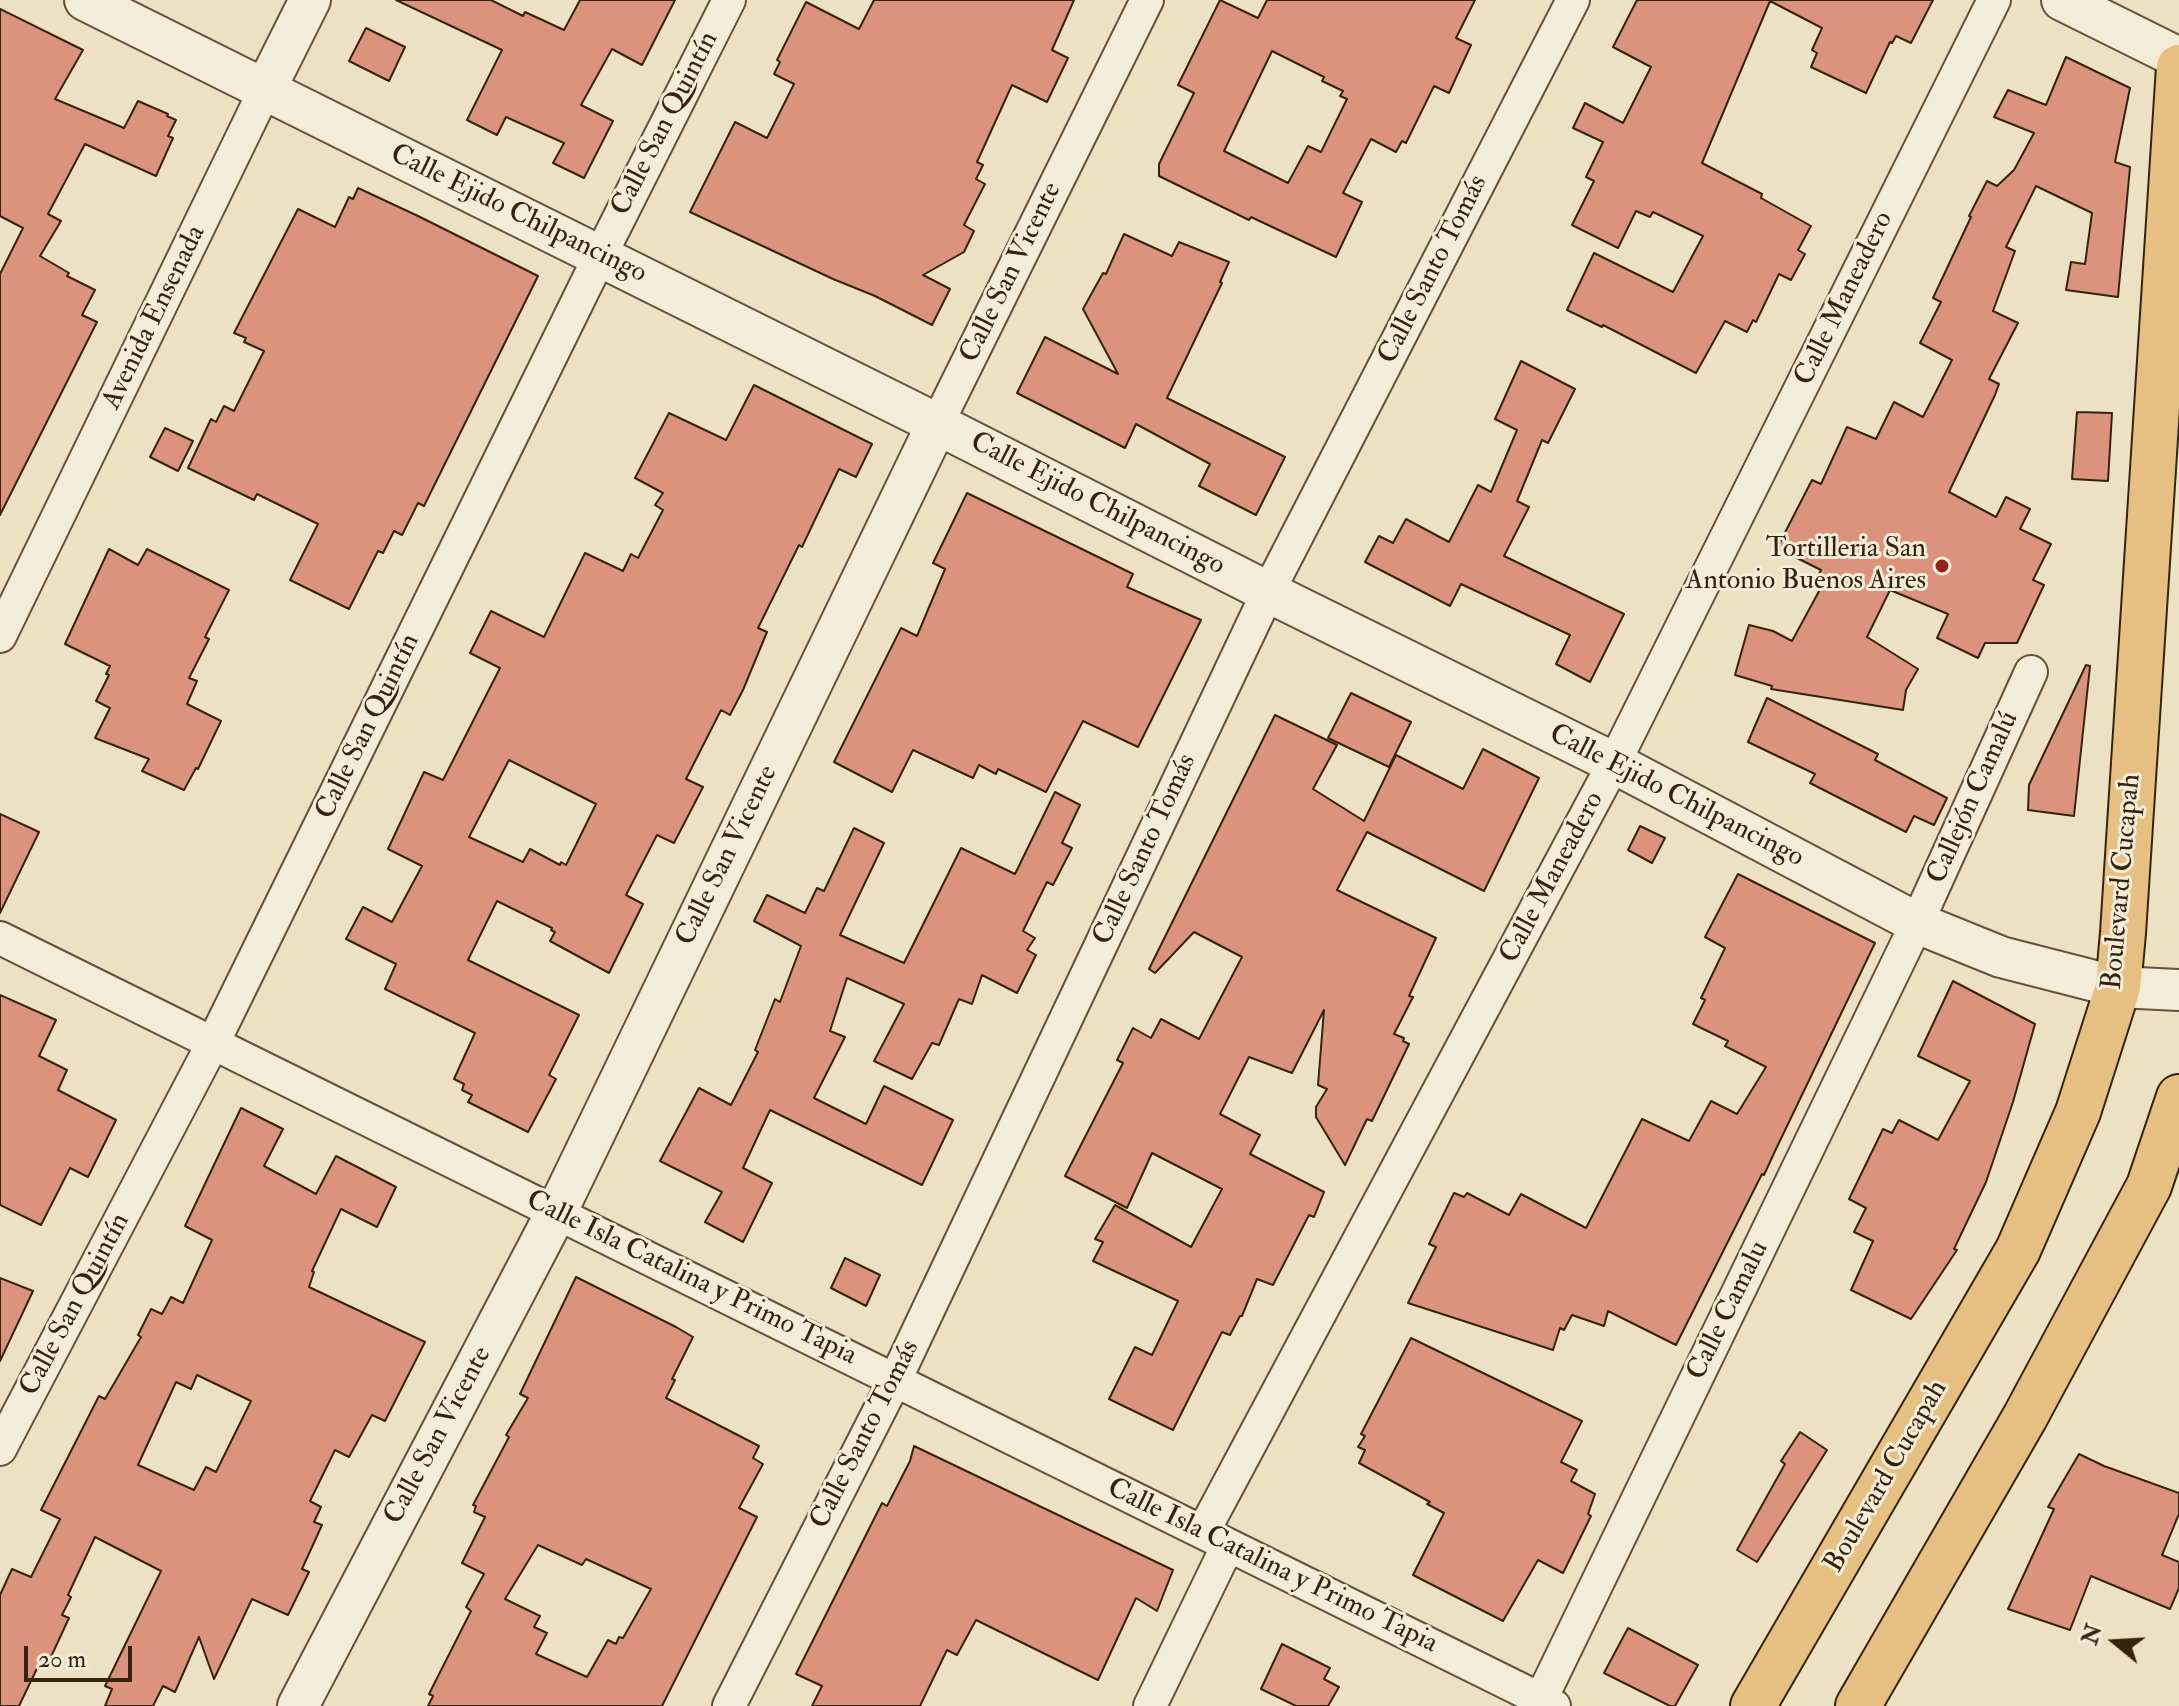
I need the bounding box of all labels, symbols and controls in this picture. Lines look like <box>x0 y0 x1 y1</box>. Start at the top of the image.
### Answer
street label: Calle San Quintín <box>605 26 727 222</box>
street label: Calle Ejido Chilpancingo <box>384 138 652 292</box>
street label: Calle Santo Tomás <box>1372 170 1496 370</box>
street label: Calle San Vicente <box>954 177 1070 369</box>
street label: Calle Maneadero <box>1788 207 1902 391</box>
street label: Avenida Ensenada <box>96 220 214 416</box>
street label: Calle Ejido Chilpancingo <box>964 426 1230 584</box>
place label: Tortilleria San Antonio Buenos Aires <box>1686 533 1926 599</box>
marker: Tortilleria San Antonio Buenos Aires <box>1933 557 1951 575</box>
street label: Calle San Quintín <box>310 629 428 825</box>
street label: Callejón Camalú <box>1921 707 2027 889</box>
street label: Calle Ejido Chilpancingo <box>1543 718 1809 876</box>
street label: Calle Santo Tomás <box>1087 749 1205 951</box>
street label: Calle San Vicente <box>670 760 786 952</box>
street label: Boulevard Cucapah <box>2097 773 2149 991</box>
street label: Calle Maneadero <box>1494 787 1612 969</box>
street label: Calle Isla Catalina y Primo Tapia <box>520 1184 862 1374</box>
street label: Calle San Quintín <box>14 1208 138 1402</box>
street label: Calle Camalu <box>1681 1236 1777 1386</box>
street label: Calle Santo Tomás <box>804 1335 928 1535</box>
street label: Calle San Vicente <box>378 1341 500 1531</box>
street label: Boulevard Cucapah <box>1818 1375 1956 1579</box>
street label: Calle Isla Catalina y Primo Tapia <box>1101 1472 1443 1662</box>
north arrow <box>2075 1602 2155 1682</box>
text: N <box>2076 1621 2109 1648</box>
scale bar <box>28 1630 136 1680</box>
text: 20 m <box>38 1644 86 1675</box>

